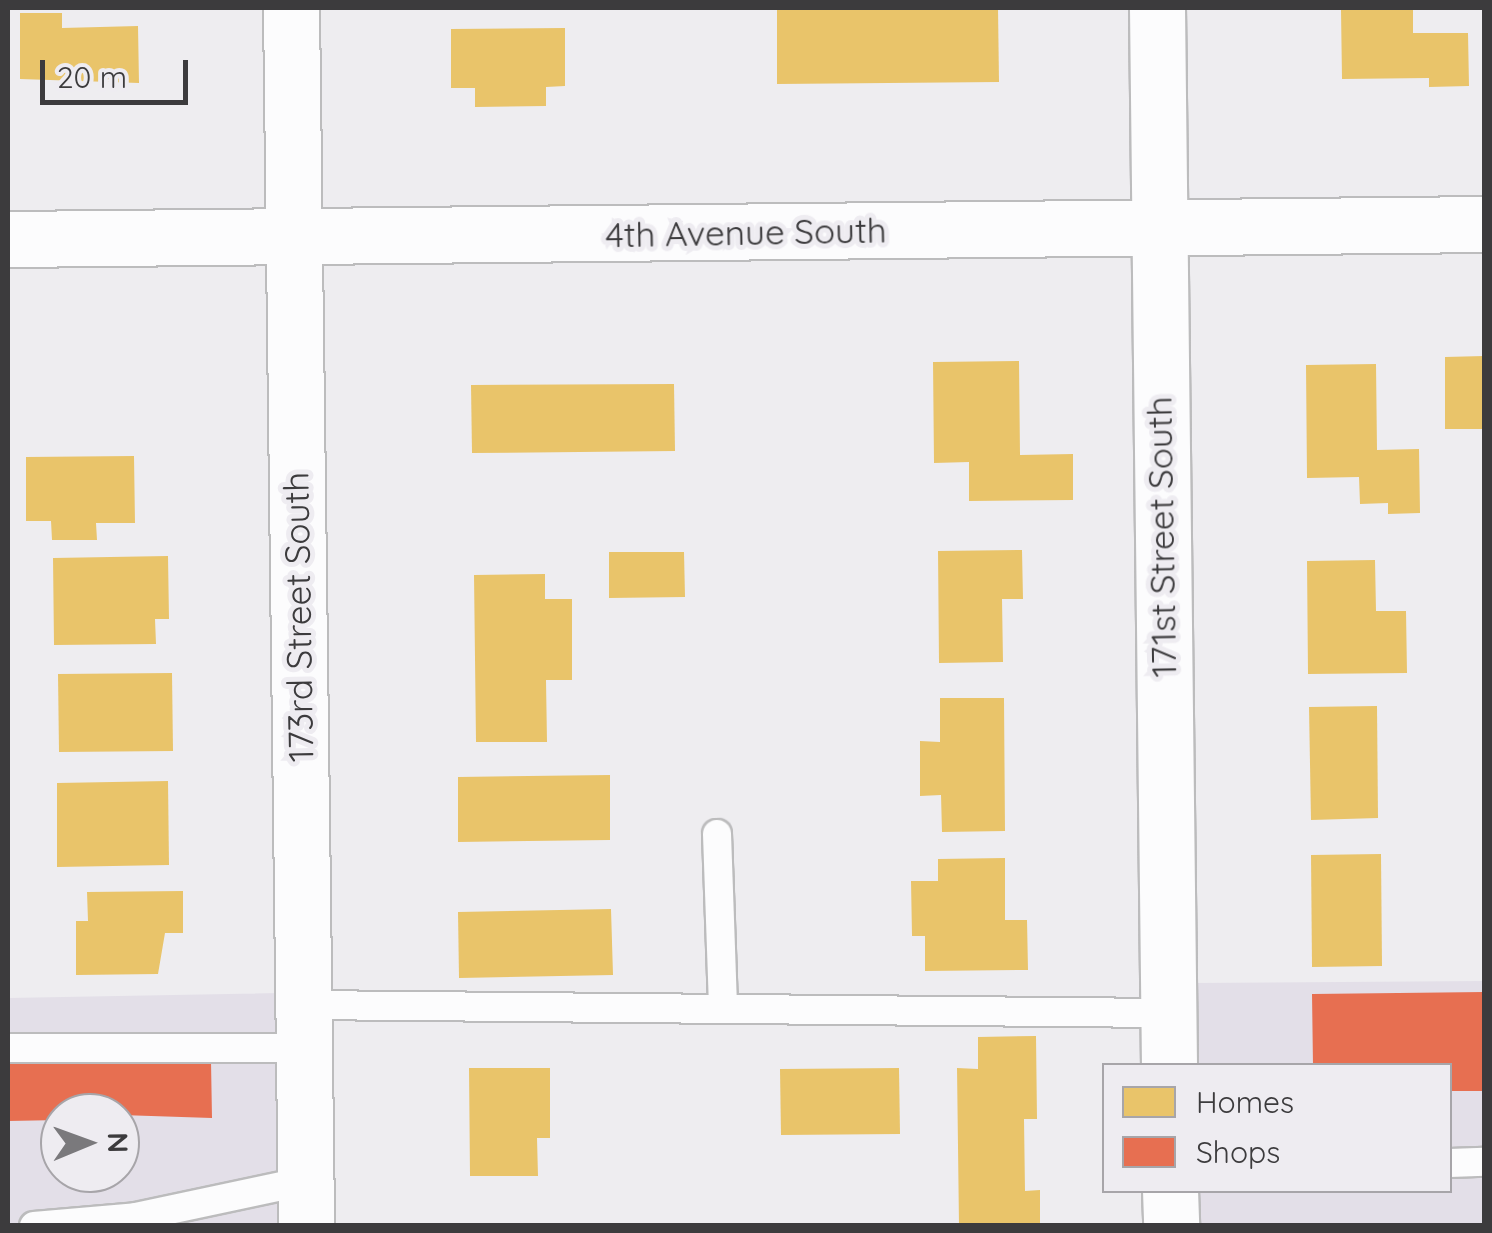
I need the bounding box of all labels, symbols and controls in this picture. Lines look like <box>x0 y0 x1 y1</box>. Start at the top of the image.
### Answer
scale bar <box>45 40 192 102</box>
text: 20 m <box>57 58 127 96</box>
street label: 4th Avenue South <box>605 209 887 255</box>
street label: 171st Street South <box>1138 396 1184 678</box>
street label: 173rd Street South <box>274 471 322 763</box>
legend <box>1102 1063 1452 1193</box>
text: Homes <box>1196 1083 1294 1121</box>
north arrow <box>40 1093 140 1193</box>
text: N <box>101 1132 136 1153</box>
text: Shops <box>1196 1133 1280 1171</box>

